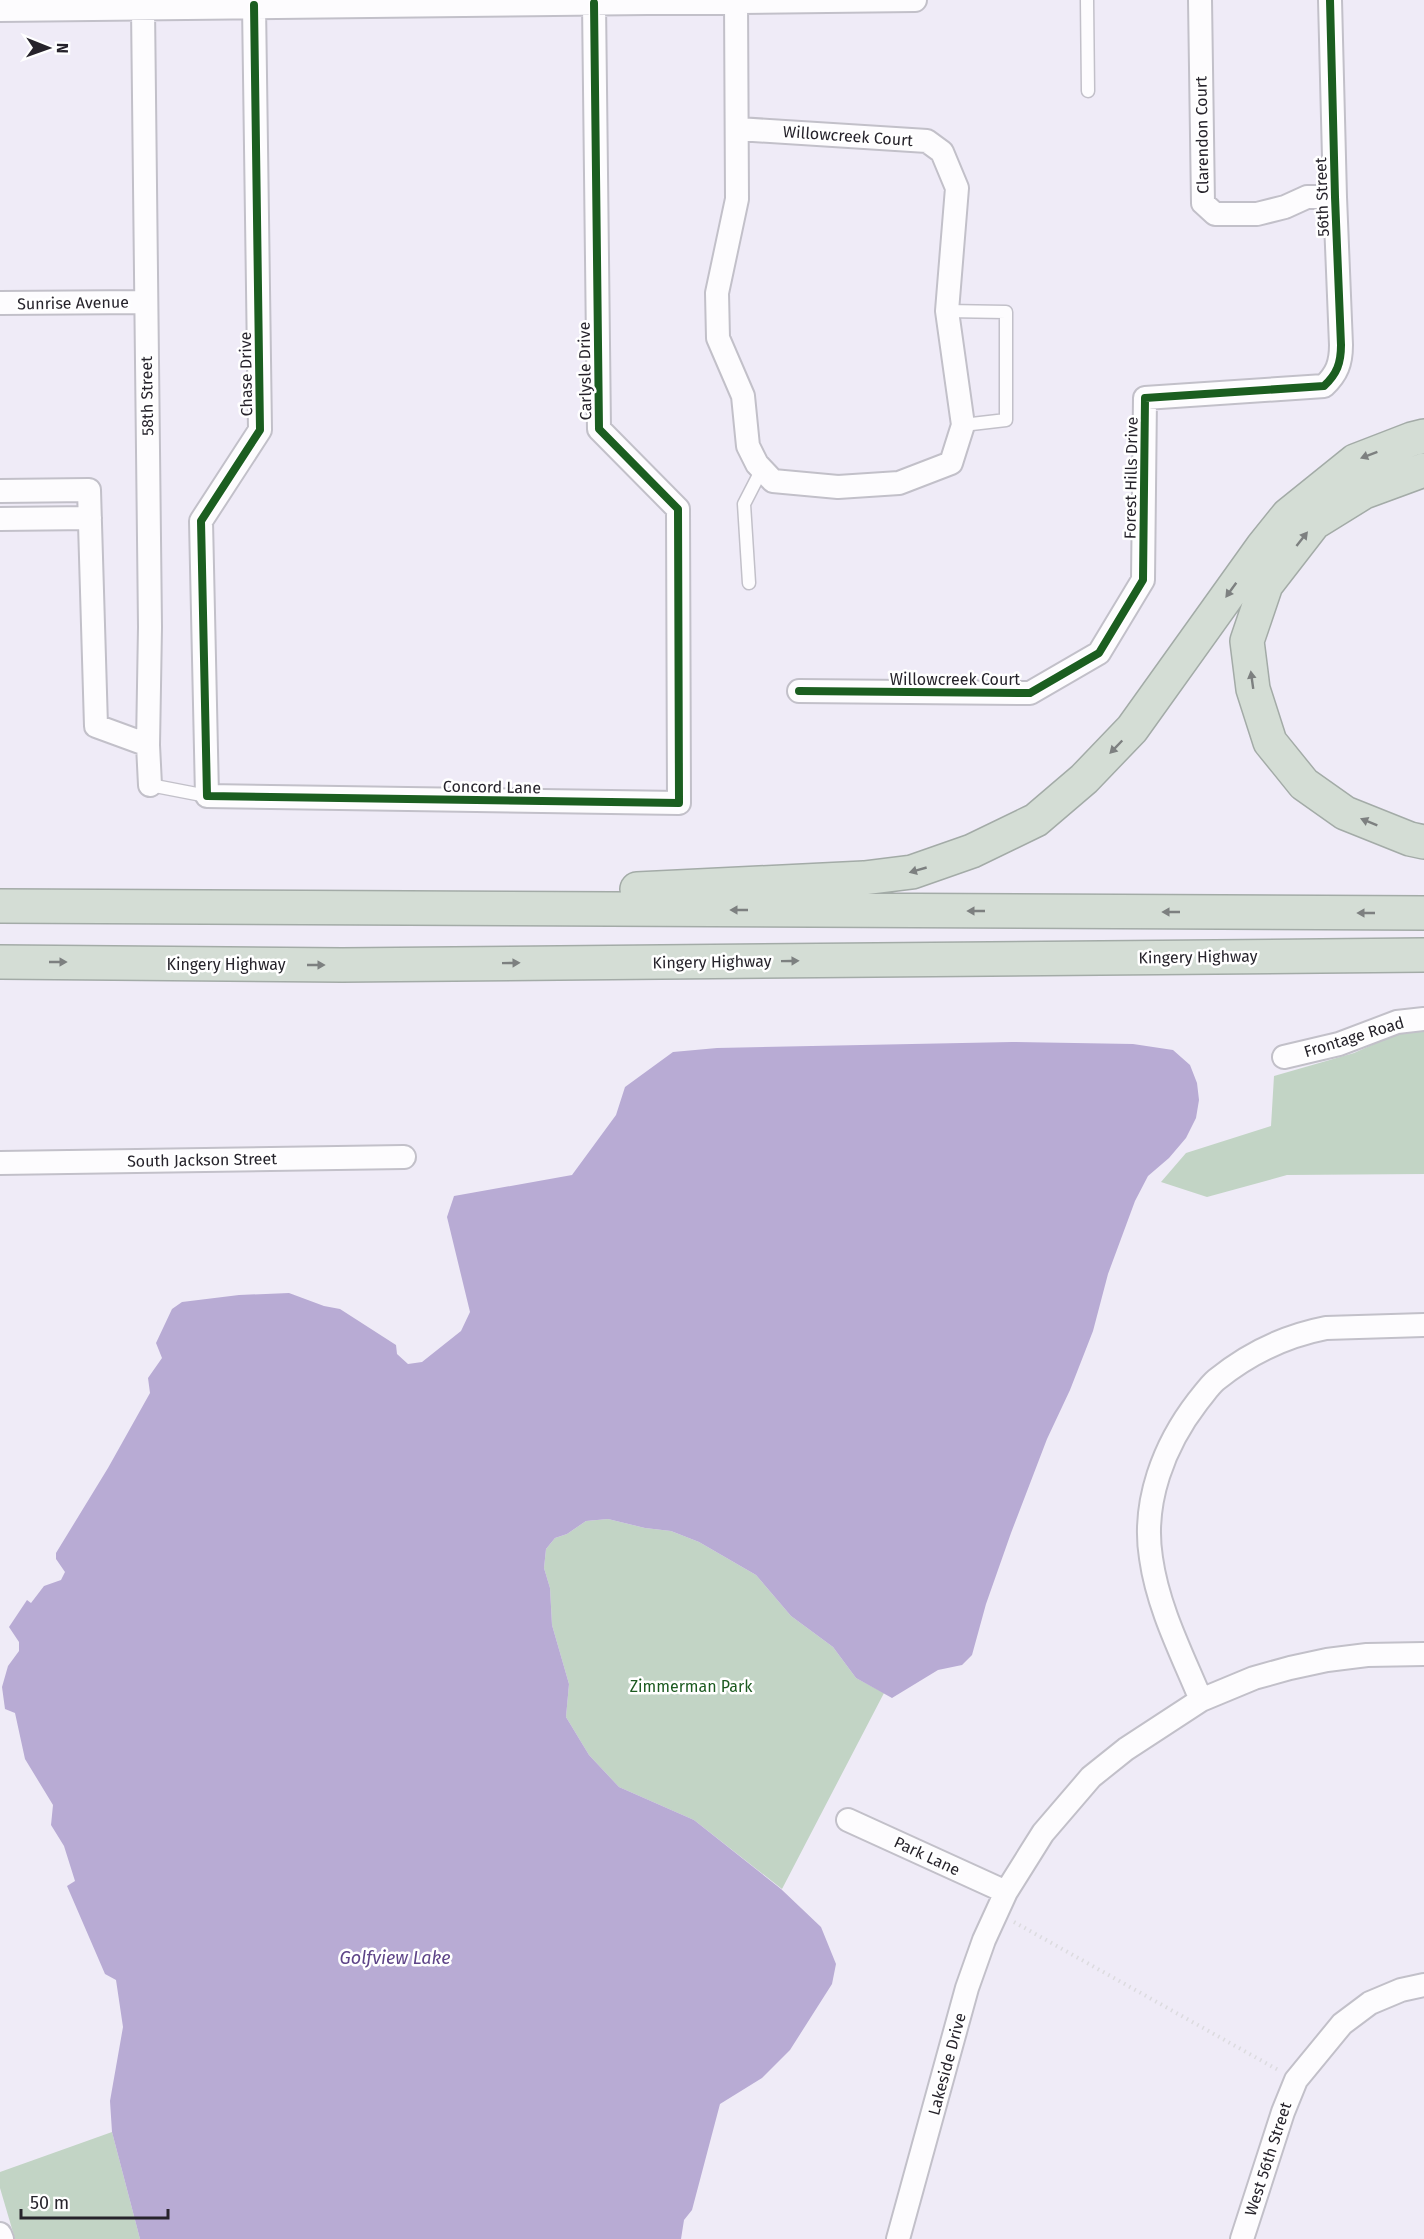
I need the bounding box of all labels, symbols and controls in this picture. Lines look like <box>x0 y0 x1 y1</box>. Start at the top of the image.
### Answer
north arrow <box>18 18 78 78</box>
text: N <box>53 43 72 54</box>
street label: Clarendon Court <box>1191 76 1213 194</box>
street label: Willowcreek Court <box>782 122 914 150</box>
street label: 56th Street <box>1311 157 1333 237</box>
street label: Sunrise Avenue <box>17 293 129 313</box>
street label: Carlysle Drive <box>575 322 595 420</box>
street label: Chase Drive <box>236 331 256 417</box>
street label: 58th Street <box>137 356 157 436</box>
street label: Forest Hills Drive <box>1120 417 1142 539</box>
one-way arrow <box>1360 451 1378 461</box>
one-way arrow <box>1295 531 1308 547</box>
one-way arrow <box>1226 582 1238 597</box>
street label: Willowcreek Court <box>890 670 1020 689</box>
one-way arrow <box>1248 670 1257 689</box>
one-way arrow <box>1109 739 1123 753</box>
street label: Concord Lane <box>443 777 541 797</box>
one-way arrow <box>1360 817 1378 826</box>
one-way arrow <box>909 865 927 875</box>
one-way arrow <box>729 905 748 915</box>
one-way arrow <box>966 906 985 916</box>
one-way arrow <box>1161 907 1180 917</box>
one-way arrow <box>1356 908 1375 918</box>
street label: Kingery Highway <box>1138 946 1258 968</box>
street label: Kingery Highway <box>652 951 772 973</box>
street label: Kingery Highway <box>166 955 286 974</box>
one-way arrow <box>781 956 800 966</box>
one-way arrow <box>49 958 68 967</box>
one-way arrow <box>502 958 521 968</box>
one-way arrow <box>307 960 326 970</box>
street label: Frontage Road <box>1302 1013 1406 1061</box>
street label: South Jackson Street <box>127 1149 277 1171</box>
park label: Zimmerman Park <box>630 1677 753 1696</box>
street label: Park Lane <box>891 1833 963 1879</box>
water label: Golfview Lake <box>339 1947 451 1969</box>
street label: Lakeside Drive <box>924 2011 970 2117</box>
street label: West 56th Street <box>1241 2099 1295 2218</box>
scale bar <box>21 2182 168 2220</box>
text: 50 m <box>30 2192 69 2214</box>

